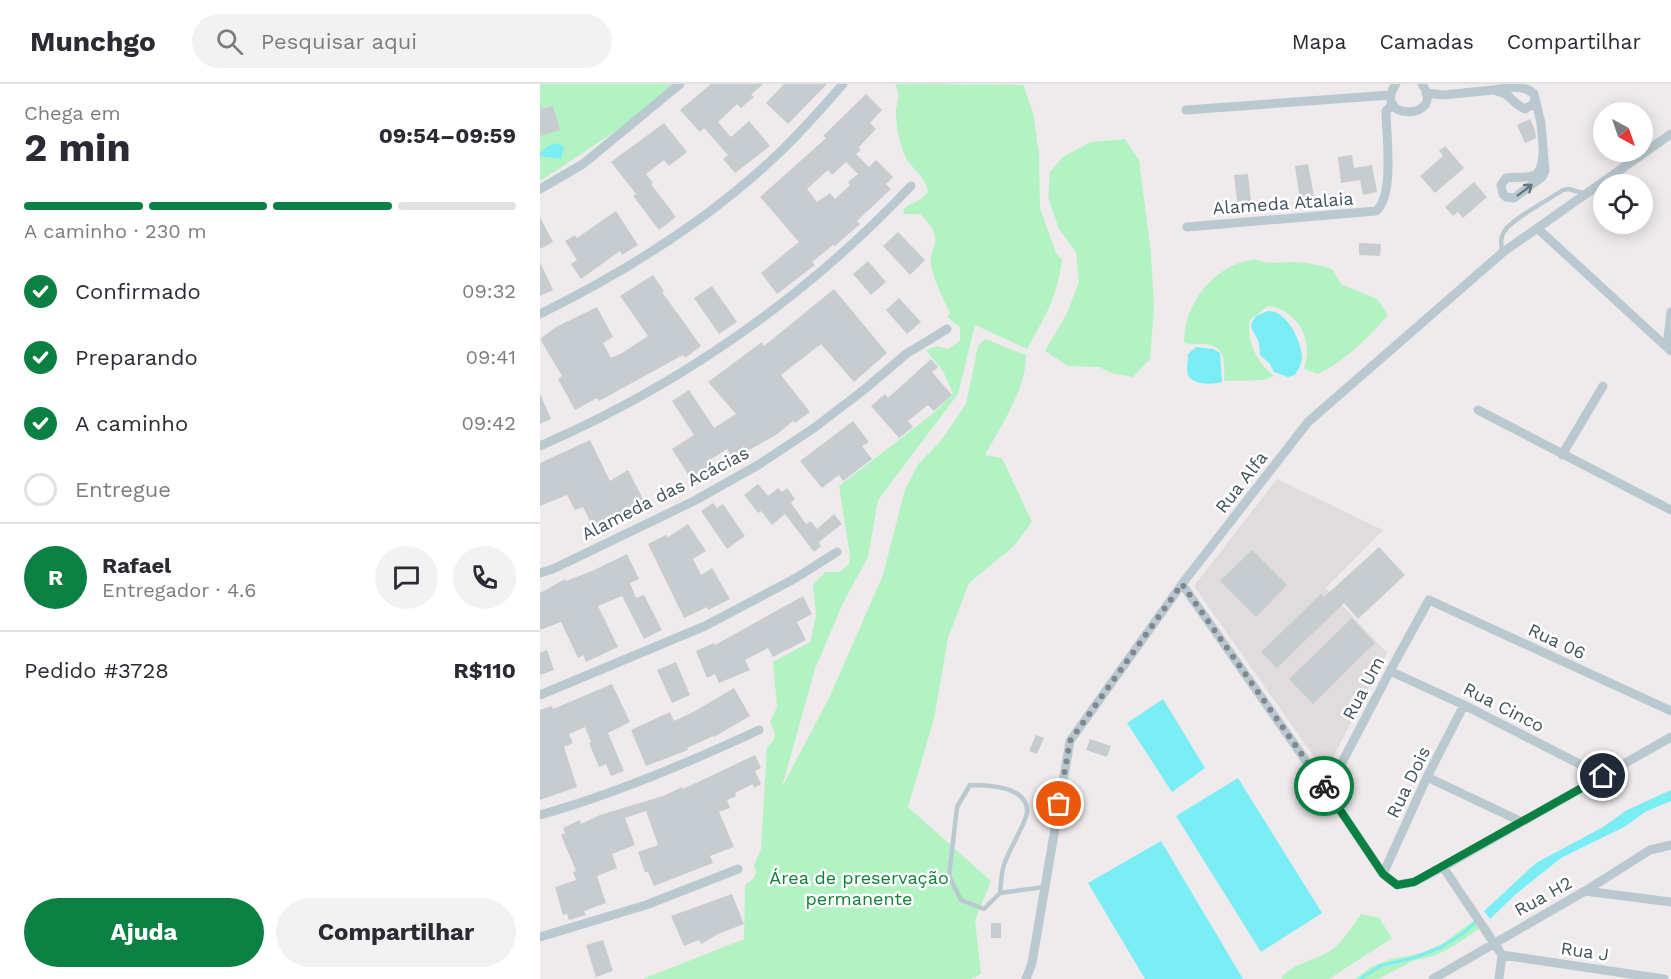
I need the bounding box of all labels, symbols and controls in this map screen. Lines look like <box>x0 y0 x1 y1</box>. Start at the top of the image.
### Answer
search box <box>192 14 612 68</box>
text: Munchgo <box>30 25 156 58</box>
icon: search <box>213 25 246 58</box>
text: Pesquisar aqui <box>261 29 417 54</box>
text: Mapa <box>1292 29 1346 54</box>
text: Camadas <box>1379 29 1474 54</box>
text: Compartilhar <box>1507 29 1641 54</box>
text: Chega em <box>24 101 121 125</box>
north arrow <box>1593 102 1653 162</box>
map controls <box>1593 102 1653 234</box>
text: 09:54–09:59 <box>379 123 516 148</box>
text: 2 min <box>24 125 131 170</box>
button: locate <box>1593 174 1653 234</box>
one-way arrow <box>1516 183 1532 196</box>
street label: Alameda Atalaia <box>1212 188 1354 218</box>
text: A caminho · 230 m <box>24 219 207 243</box>
icon: check <box>24 275 57 308</box>
text: Confirmado <box>75 279 201 304</box>
text: 09:32 <box>462 279 516 303</box>
icon: check <box>24 341 57 374</box>
text: Preparando <box>75 345 198 370</box>
text: 09:41 <box>466 345 516 369</box>
icon: check <box>24 407 57 440</box>
text: A caminho <box>75 411 188 436</box>
text: 09:42 <box>461 411 516 435</box>
street label: Alameda das Acácias <box>578 442 752 544</box>
street label: Rua Alfa <box>1211 447 1271 517</box>
text: Entregue <box>75 477 171 502</box>
button: chat <box>375 546 438 609</box>
button: phone <box>453 546 516 609</box>
text: Rafael <box>102 553 171 578</box>
text: R <box>48 565 63 590</box>
text: Entregador · 4.6 <box>102 578 256 602</box>
street label: Rua 06 <box>1525 619 1589 663</box>
street label: Rua Um <box>1338 653 1388 723</box>
text: Pedido #3728 <box>24 658 169 683</box>
text: R$110 <box>454 658 516 683</box>
street label: Rua Cinco <box>1460 678 1548 736</box>
street label: Rua Dois <box>1382 743 1434 821</box>
pin <box>1577 750 1628 801</box>
courier <box>1294 756 1354 816</box>
icon: home <box>1586 759 1619 792</box>
icon: bike <box>1308 770 1341 803</box>
pin <box>1033 778 1084 829</box>
icon: bag <box>1042 787 1075 820</box>
park label: Área de preservação permanente <box>769 867 949 909</box>
street label: Rua H2 <box>1511 872 1575 920</box>
button: Ajuda <box>24 898 264 967</box>
button: Compartilhar <box>276 898 516 967</box>
street label: Rua J <box>1560 937 1610 965</box>

